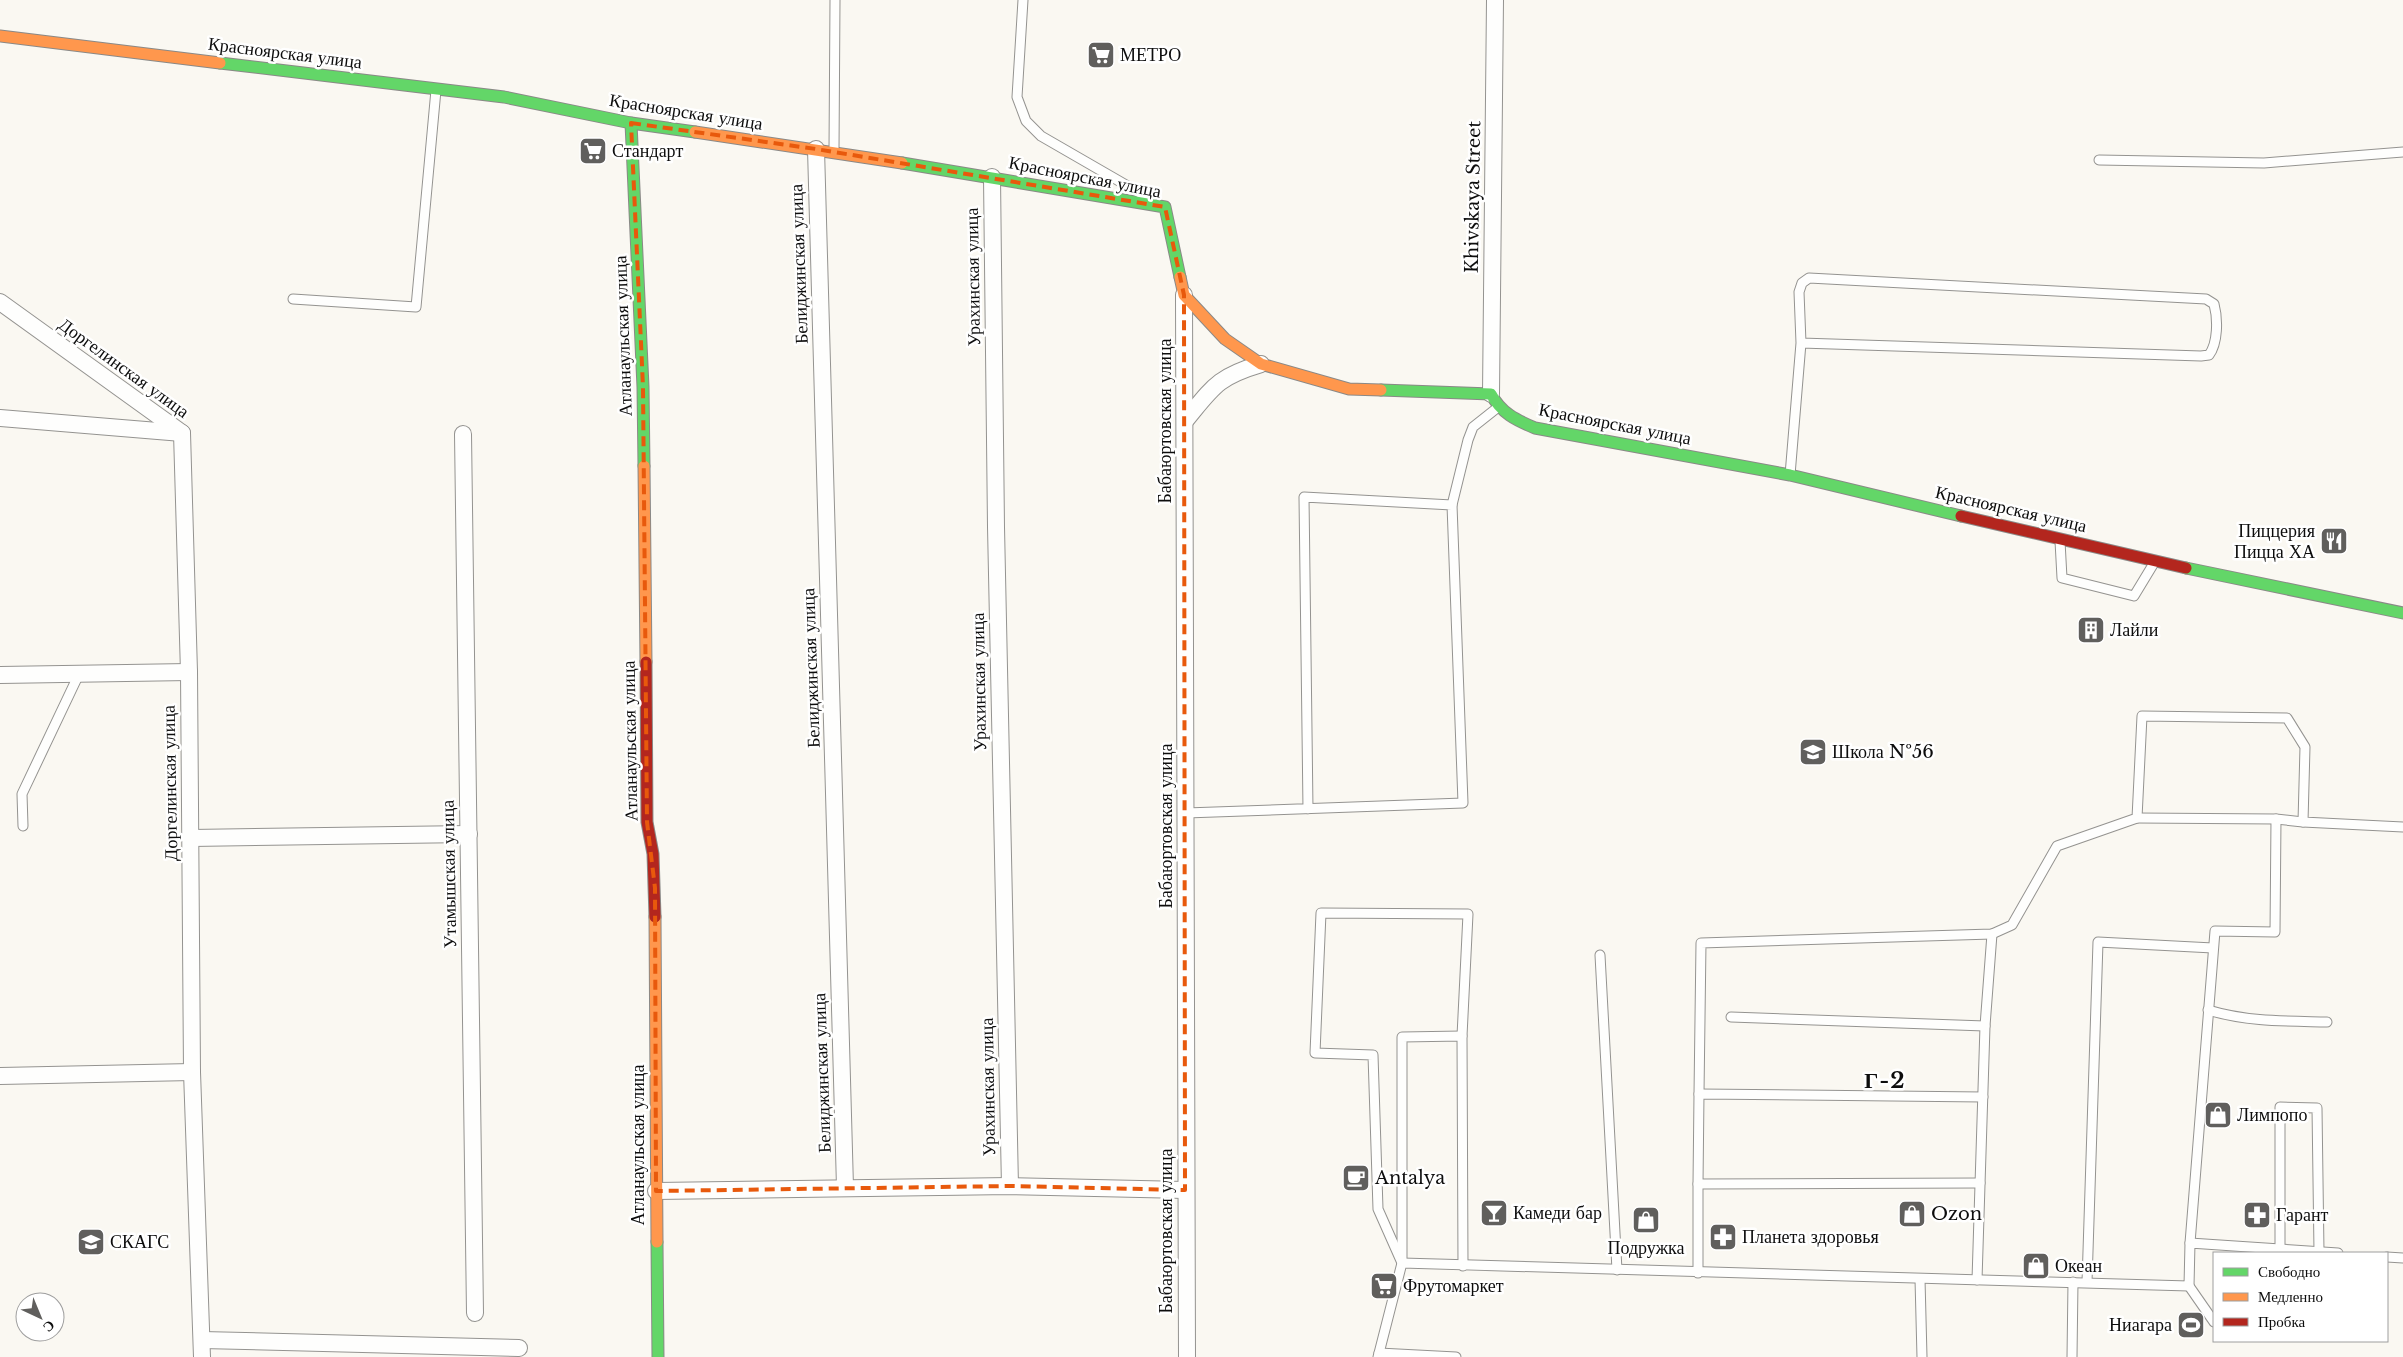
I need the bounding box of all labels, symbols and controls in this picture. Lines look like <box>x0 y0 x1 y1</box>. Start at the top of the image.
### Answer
street label: Красноярская улица <box>207 33 363 73</box>
supermarket icon: МЕТРО <box>1086 40 1116 70</box>
place label: МЕТРО <box>1120 44 1181 66</box>
street label: Красноярская улица <box>608 89 764 135</box>
street label: Khivskaya Street <box>1461 120 1485 273</box>
supermarket icon: Стандарт <box>578 136 608 166</box>
place label: Стандарт <box>612 140 683 162</box>
street label: Красноярская улица <box>1007 151 1163 203</box>
street label: Белиджинская улица <box>785 184 813 344</box>
street label: Урахинская улица <box>961 207 985 347</box>
street label: Атланаульская улица <box>609 255 637 417</box>
street label: Доргелинская улица <box>54 313 194 423</box>
street label: Бабаюртовская улица <box>1154 338 1176 504</box>
street label: Красноярская улица <box>1537 398 1693 450</box>
street label: Красноярская улица <box>1933 481 2089 537</box>
place label: Пиццерия Пицца ХА <box>2234 520 2315 563</box>
restaurant icon: Пиццерия Пицца ХА <box>2319 526 2349 556</box>
street label: Белиджинская улица <box>797 588 825 748</box>
street label: Урахинская улица <box>967 612 991 752</box>
building icon: Лайли <box>2076 615 2106 645</box>
place label: Лайли <box>2110 619 2159 641</box>
street label: Атланаульская улица <box>618 660 642 822</box>
street label: Доргелинская улица <box>158 705 182 861</box>
school or university icon: Школа №56 <box>1798 737 1828 767</box>
place label: Школа №56 <box>1832 741 1934 763</box>
street label: Бабаюртовская улица <box>1155 743 1177 909</box>
street label: Утамышская улица <box>437 800 461 948</box>
street label: Белиджинская улица <box>808 993 836 1153</box>
street label: Урахинская улица <box>976 1017 1000 1157</box>
street label: Атланаульская улица <box>627 1065 649 1225</box>
district label: Г-2 <box>1864 1067 1906 1094</box>
shop icon: Лимпопо <box>2203 1100 2233 1130</box>
place label: Лимпопо <box>2237 1104 2308 1126</box>
street label: Бабаюртовская улица <box>1155 1148 1177 1314</box>
cafe icon: Antalya <box>1341 1163 1371 1193</box>
place label: Antalya <box>1374 1167 1445 1189</box>
bar icon: Камеди бар <box>1479 1198 1509 1228</box>
shop icon: Ozon <box>1897 1199 1927 1229</box>
pharmacy icon: Гарант <box>2242 1200 2272 1230</box>
place label: Камеди бар <box>1513 1202 1602 1224</box>
place label: Ozon <box>1931 1203 1982 1225</box>
place label: Гарант <box>2276 1204 2329 1226</box>
shop icon: Подружка <box>1631 1205 1661 1235</box>
pharmacy icon: Планета здоровья <box>1708 1222 1738 1252</box>
place label: Планета здоровья <box>1742 1226 1879 1248</box>
school or university icon: СКАГС <box>76 1227 106 1257</box>
place label: СКАГС <box>110 1231 169 1253</box>
place label: Подружка <box>1607 1237 1685 1259</box>
shop icon: Океан <box>2021 1251 2051 1281</box>
legend <box>2213 1252 2388 1342</box>
place label: Океан <box>2055 1255 2102 1277</box>
text: Свободно <box>2258 1262 2320 1281</box>
supermarket icon: Фрутомаркет <box>1369 1271 1399 1301</box>
place label: Фрутомаркет <box>1403 1275 1504 1297</box>
text: Медленно <box>2258 1287 2323 1306</box>
north arrow <box>15 1292 65 1342</box>
sports icon: Ниагара <box>2176 1310 2206 1340</box>
text: Пробка <box>2258 1312 2306 1331</box>
place label: Ниагара <box>2109 1314 2172 1336</box>
text: С <box>39 1316 59 1336</box>

